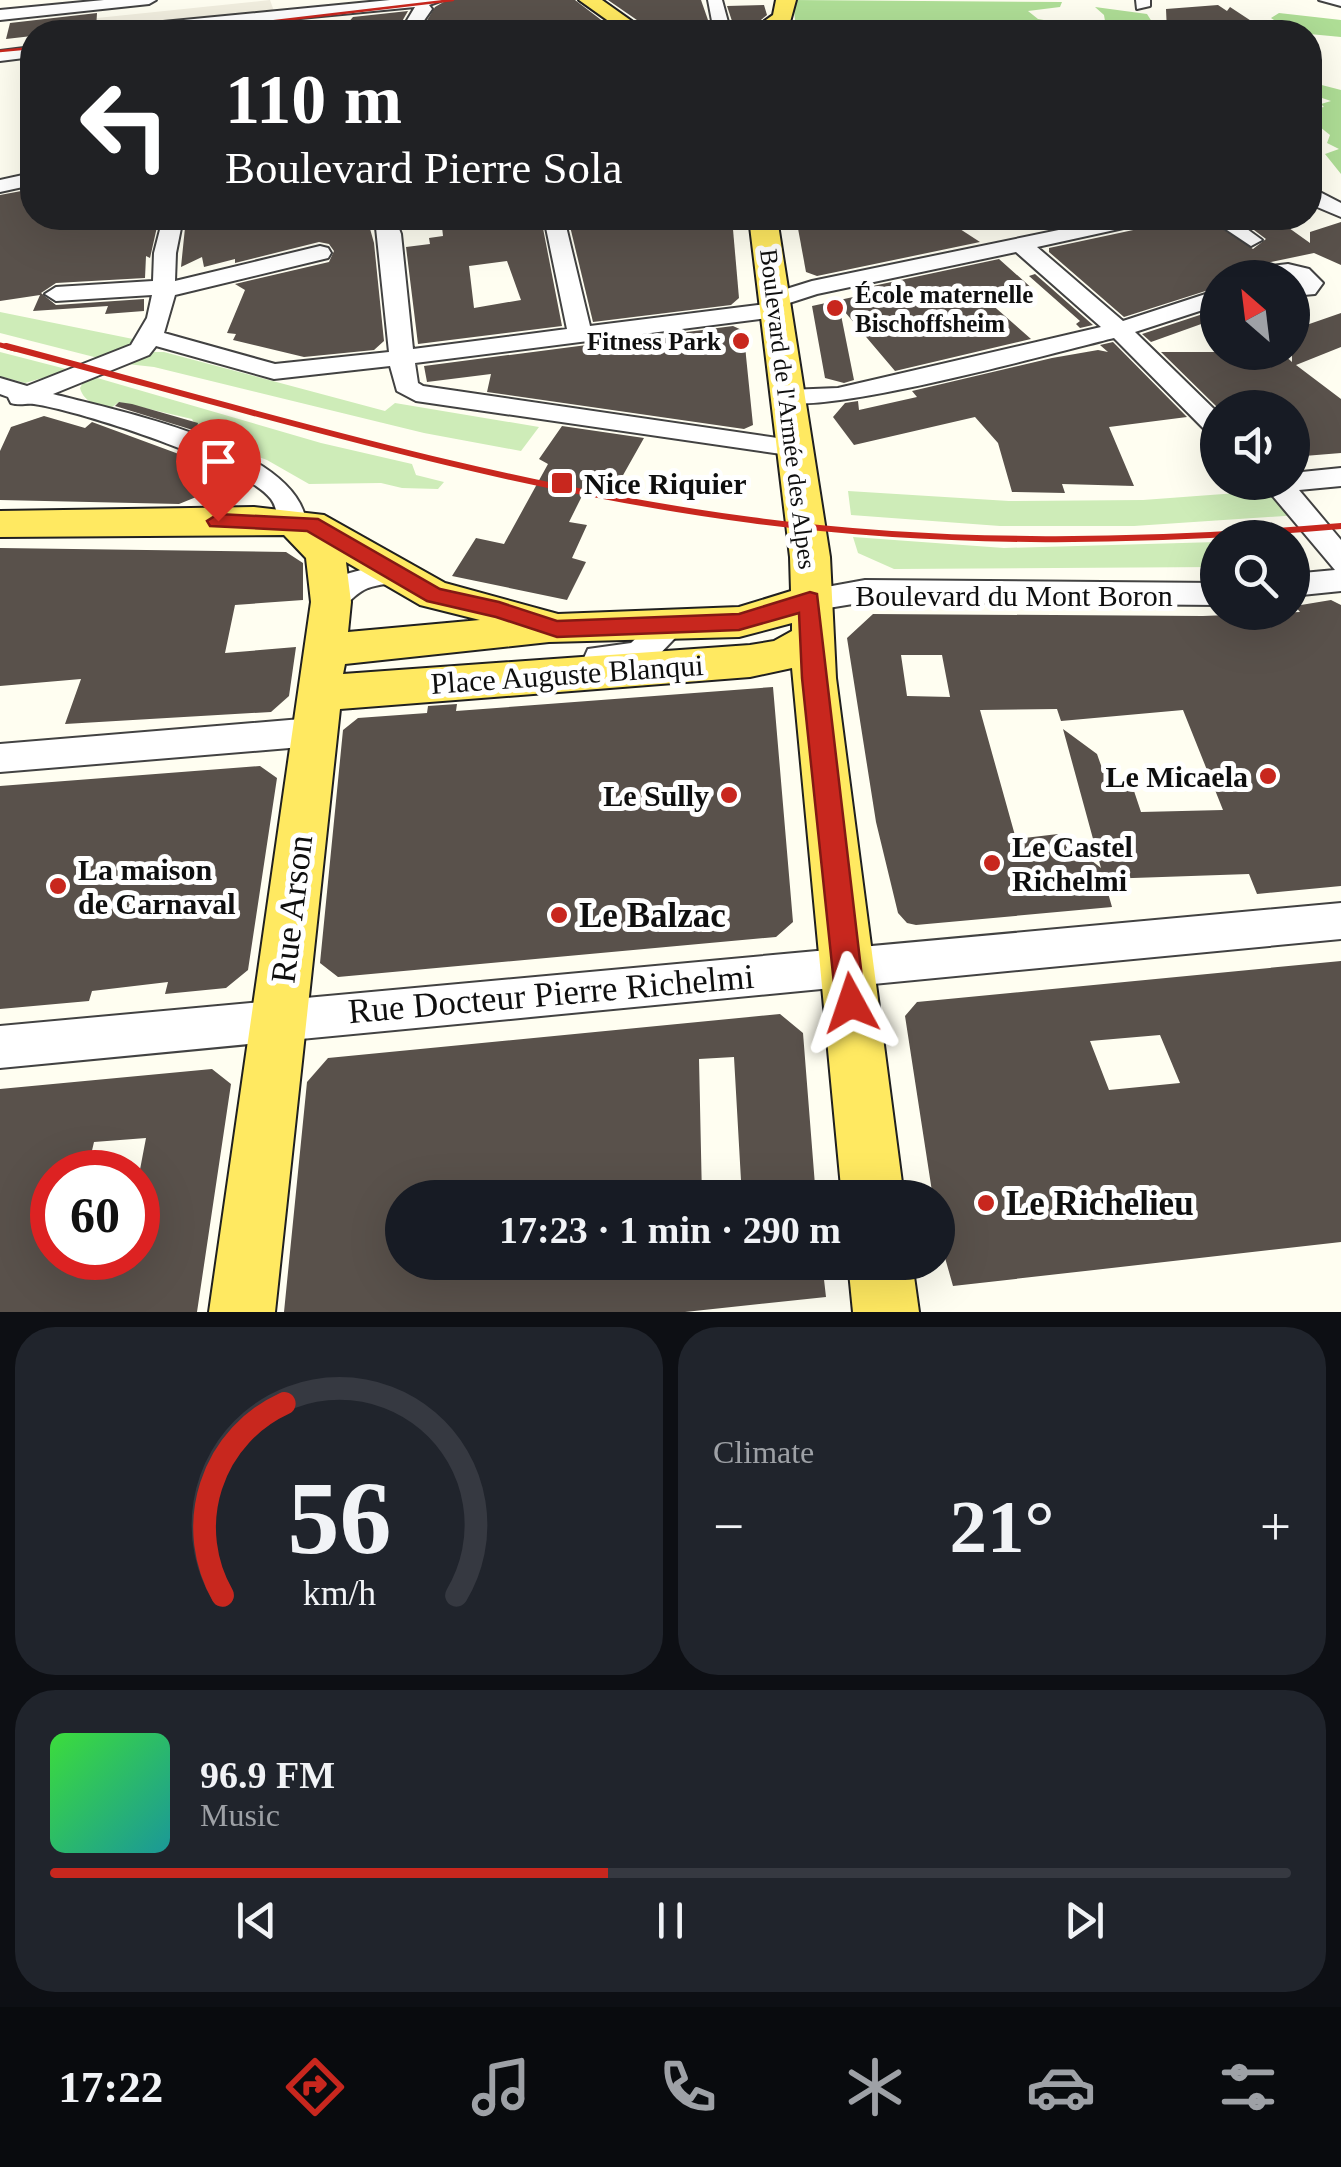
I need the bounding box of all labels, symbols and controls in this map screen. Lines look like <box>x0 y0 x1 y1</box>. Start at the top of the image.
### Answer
icon: left <box>60 60 190 190</box>
text: 110 m <box>225 61 402 138</box>
text: Boulevard Pierre Sola <box>225 143 622 193</box>
street label: Boulevard de l'Armée des Alpes <box>755 247 821 571</box>
north arrow <box>1200 260 1310 370</box>
map controls <box>1200 260 1310 630</box>
place label: École maternelle Bischoffsheim <box>855 281 1033 337</box>
marker: École maternelle Bischoffsheim <box>824 297 846 319</box>
place label: Fitness Park <box>587 328 721 355</box>
marker: Fitness Park <box>730 330 752 352</box>
button: sound <box>1200 390 1310 500</box>
pin <box>176 419 261 522</box>
icon: arrive <box>191 434 246 489</box>
place label: Nice Riquier <box>584 467 746 500</box>
marker: Nice Riquier <box>549 470 575 496</box>
button: search <box>1200 520 1310 630</box>
street label: Boulevard du Mont Boron <box>855 579 1173 612</box>
street label: Place Auguste Blanqui <box>430 648 704 700</box>
place label: Le Micaela <box>1106 760 1248 793</box>
marker: Le Micaela <box>1257 765 1279 787</box>
place label: Le Sully <box>603 779 709 812</box>
marker: Le Sully <box>718 784 740 806</box>
place label: Le Castel Richelmi <box>1012 830 1133 897</box>
street label: Rue Arson <box>264 833 320 985</box>
marker: Le Castel Richelmi <box>981 852 1003 874</box>
place label: La maison de Carnaval <box>78 853 236 920</box>
marker: La maison de Carnaval <box>47 875 69 897</box>
place label: Le Balzac <box>579 896 726 935</box>
marker: Le Balzac <box>548 904 570 926</box>
position arrow <box>799 951 903 1055</box>
street label: Rue Docteur Pierre Richelmi <box>346 957 756 1031</box>
speed limit sign: 60 <box>30 1150 160 1280</box>
place label: Le Richelieu <box>1006 1184 1194 1223</box>
marker: Le Richelieu <box>975 1192 997 1214</box>
text: 17:23 · 1 min · 290 m <box>499 1209 841 1251</box>
text: Climate <box>713 1434 814 1470</box>
text: 56 <box>287 1460 391 1575</box>
text: 21° <box>950 1485 1055 1568</box>
text: − <box>713 1496 744 1557</box>
text: + <box>1260 1496 1291 1557</box>
text: km/h <box>302 1573 376 1613</box>
text: 96.9 FM <box>200 1754 335 1796</box>
text: Music <box>200 1797 280 1833</box>
icon: previous <box>229 1893 284 1948</box>
icon: pause <box>643 1893 698 1948</box>
icon: next <box>1057 1893 1112 1948</box>
icon: directions <box>280 2052 350 2122</box>
icon: music <box>466 2052 536 2122</box>
icon: phone <box>653 2052 723 2122</box>
icon: climate <box>840 2052 910 2122</box>
icon: car <box>1026 2052 1096 2122</box>
icon: filters <box>1213 2052 1283 2122</box>
text: 17:22 <box>58 2062 163 2112</box>

